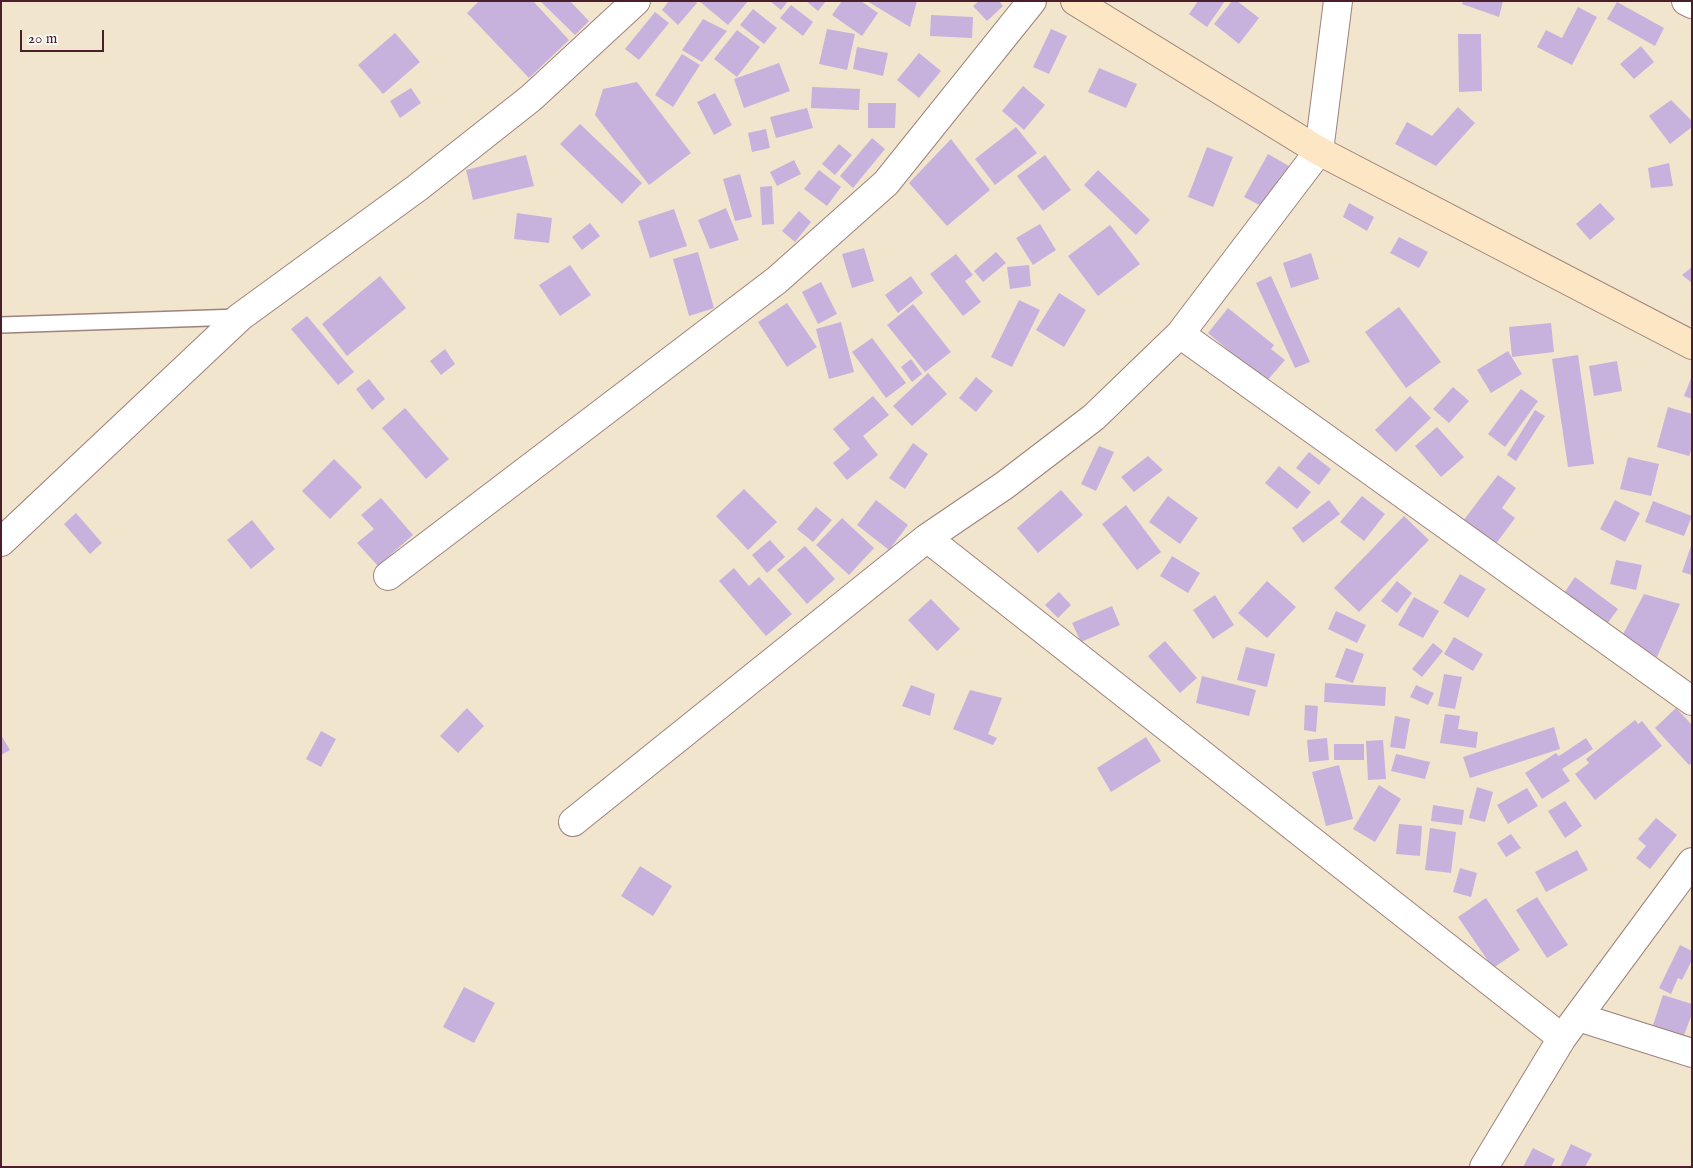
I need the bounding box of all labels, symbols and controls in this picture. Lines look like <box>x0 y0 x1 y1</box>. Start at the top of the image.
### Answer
scale bar <box>22 20 106 52</box>
text: 20 m <box>28 29 57 48</box>

